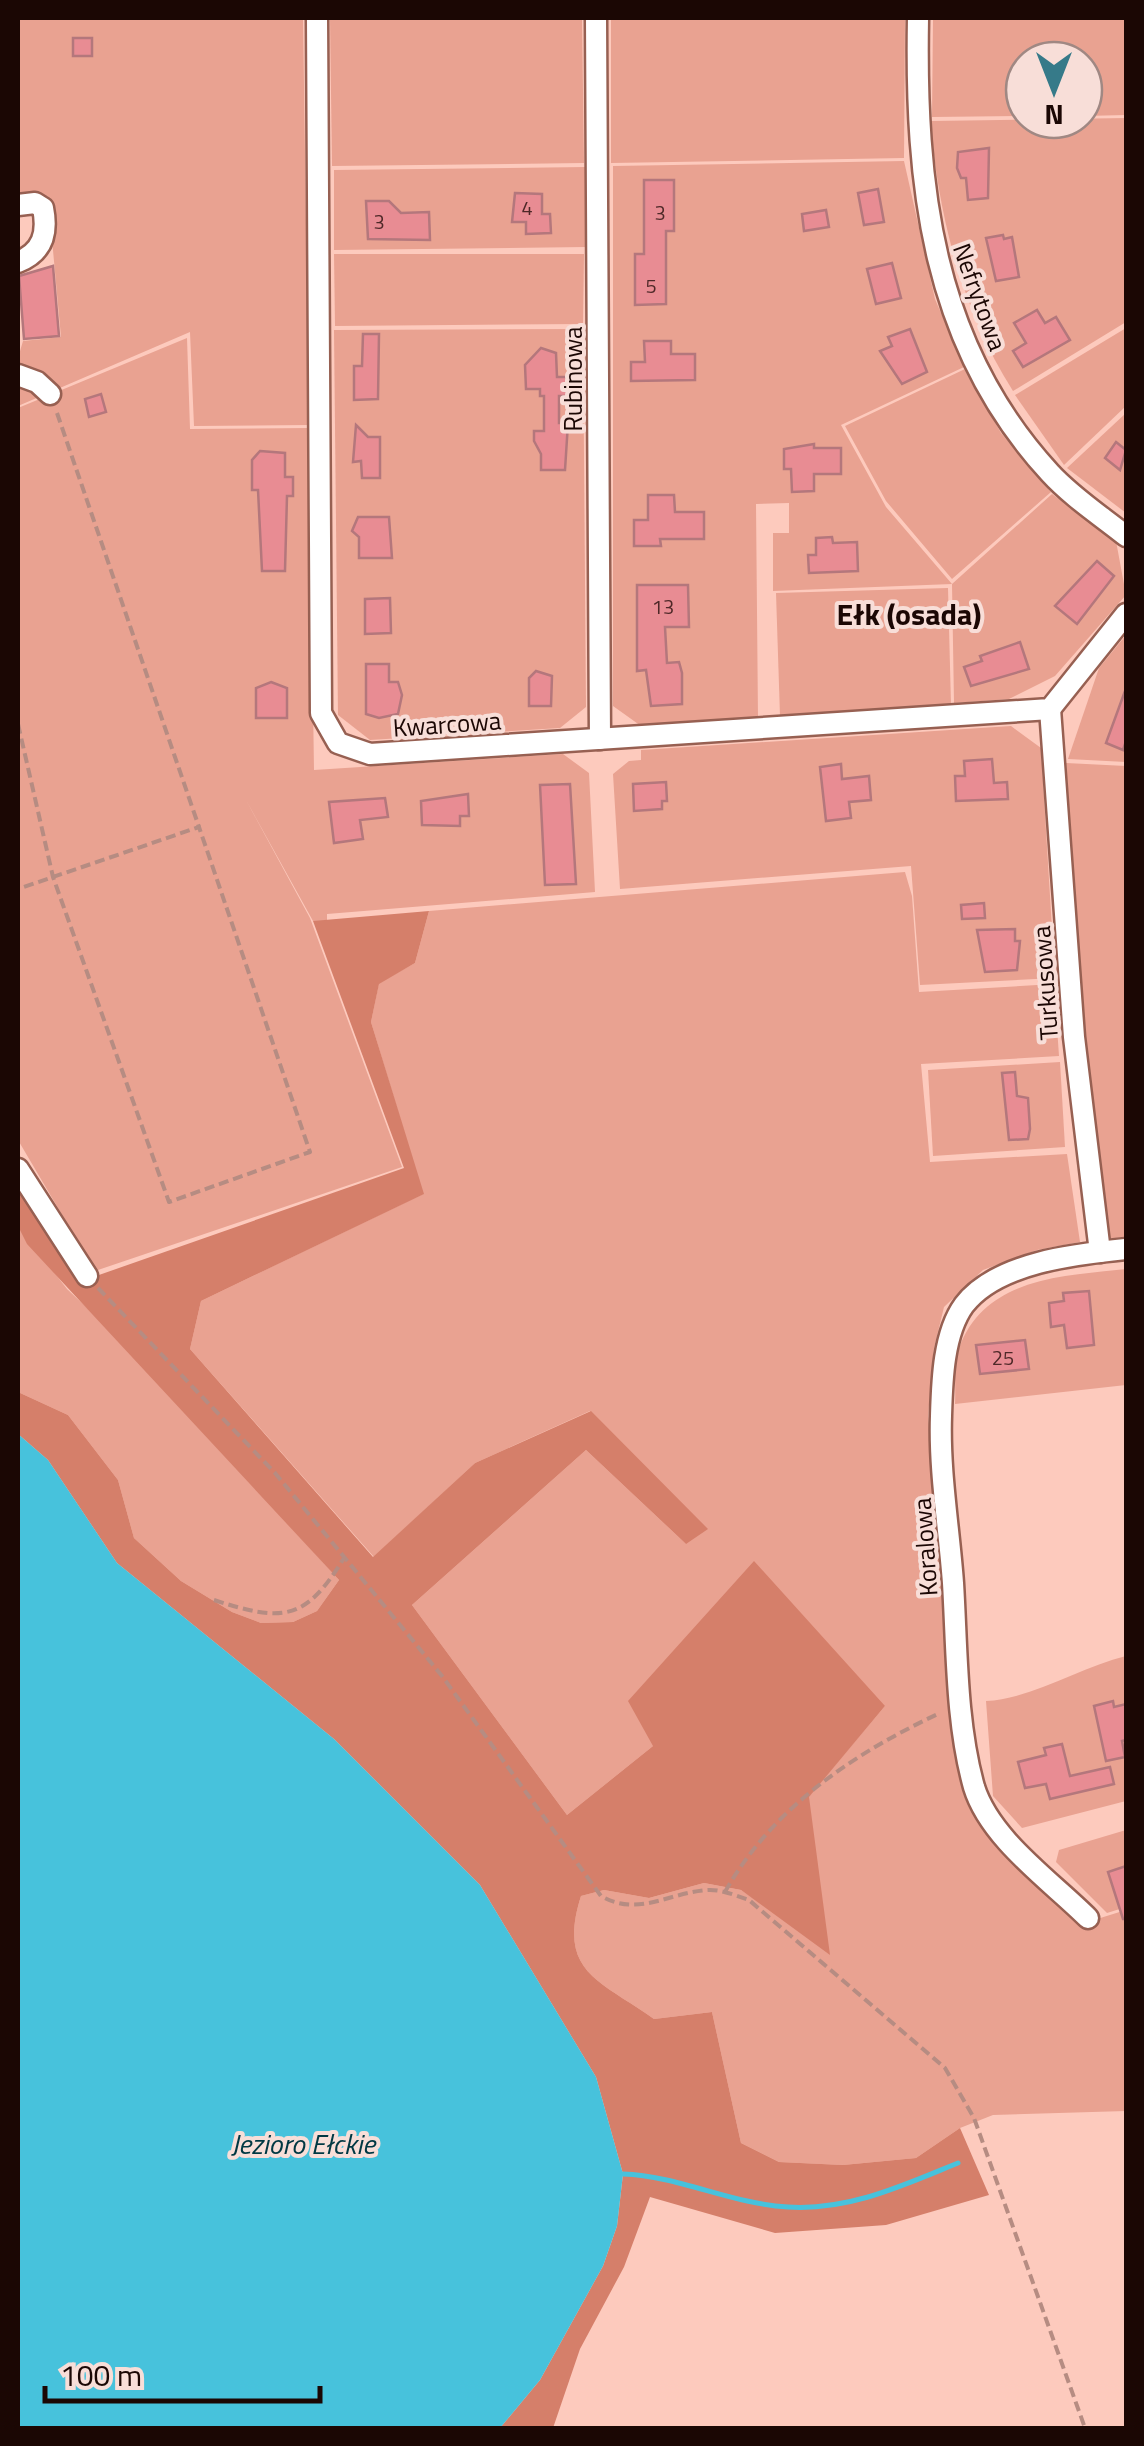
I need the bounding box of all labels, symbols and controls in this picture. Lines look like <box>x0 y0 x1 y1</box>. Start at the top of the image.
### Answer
north arrow <box>1004 40 1104 140</box>
text: N <box>1044 94 1064 137</box>
house number: 4 <box>521 192 533 223</box>
house number: 3 <box>654 197 666 228</box>
house number: 3 <box>373 206 385 237</box>
street label: Nefrytowa <box>943 238 1017 356</box>
house number: 5 <box>645 270 657 301</box>
street label: Rubinowa <box>554 326 592 432</box>
house number: 13 <box>652 591 674 622</box>
district label: Ełk (osada) <box>836 591 982 637</box>
street label: Kwarcowa <box>391 701 503 747</box>
street label: Turkusowa <box>1022 924 1068 1041</box>
house number: 25 <box>992 1342 1014 1373</box>
street label: Koralowa <box>903 1496 947 1597</box>
water label: Jezioro Ełckie <box>231 2122 377 2165</box>
scale bar <box>45 2341 320 2403</box>
text: 100 m <box>60 2352 142 2398</box>

